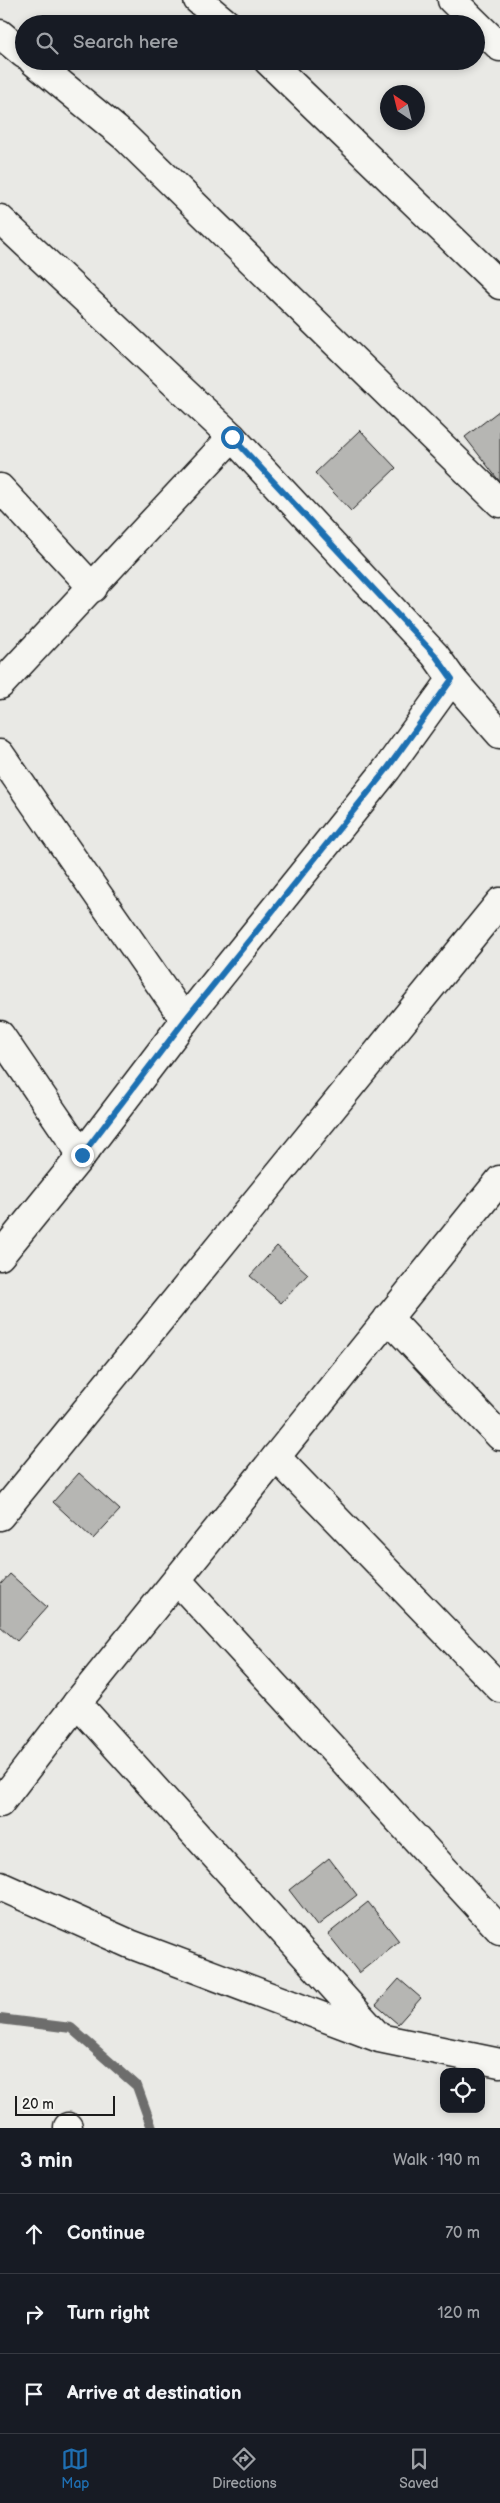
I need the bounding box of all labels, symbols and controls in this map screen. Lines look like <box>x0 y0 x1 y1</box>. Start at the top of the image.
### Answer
search box <box>15 15 485 70</box>
icon: search <box>33 29 61 57</box>
text: Search here <box>73 31 178 54</box>
north arrow <box>380 85 425 130</box>
route start <box>221 426 244 449</box>
route end <box>71 1144 94 1167</box>
map controls <box>440 2068 485 2113</box>
button: locate <box>440 2068 485 2113</box>
scale bar <box>15 2093 115 2116</box>
text: 20 m <box>22 2096 54 2113</box>
text: 3 min <box>20 2148 73 2173</box>
text: Walk · 190 m <box>393 2151 480 2170</box>
icon: ahead <box>20 2220 48 2248</box>
text: Continue <box>67 2222 145 2245</box>
text: 70 m <box>445 2224 480 2243</box>
icon: right <box>20 2300 48 2328</box>
text: Turn right <box>67 2302 150 2325</box>
text: 120 m <box>437 2304 480 2323</box>
icon: arrive <box>20 2380 48 2408</box>
text: Arrive at destination <box>67 2382 242 2405</box>
tab: Map <box>61 2445 90 2492</box>
tab: Directions <box>212 2445 277 2492</box>
tab: Saved <box>399 2445 439 2492</box>

